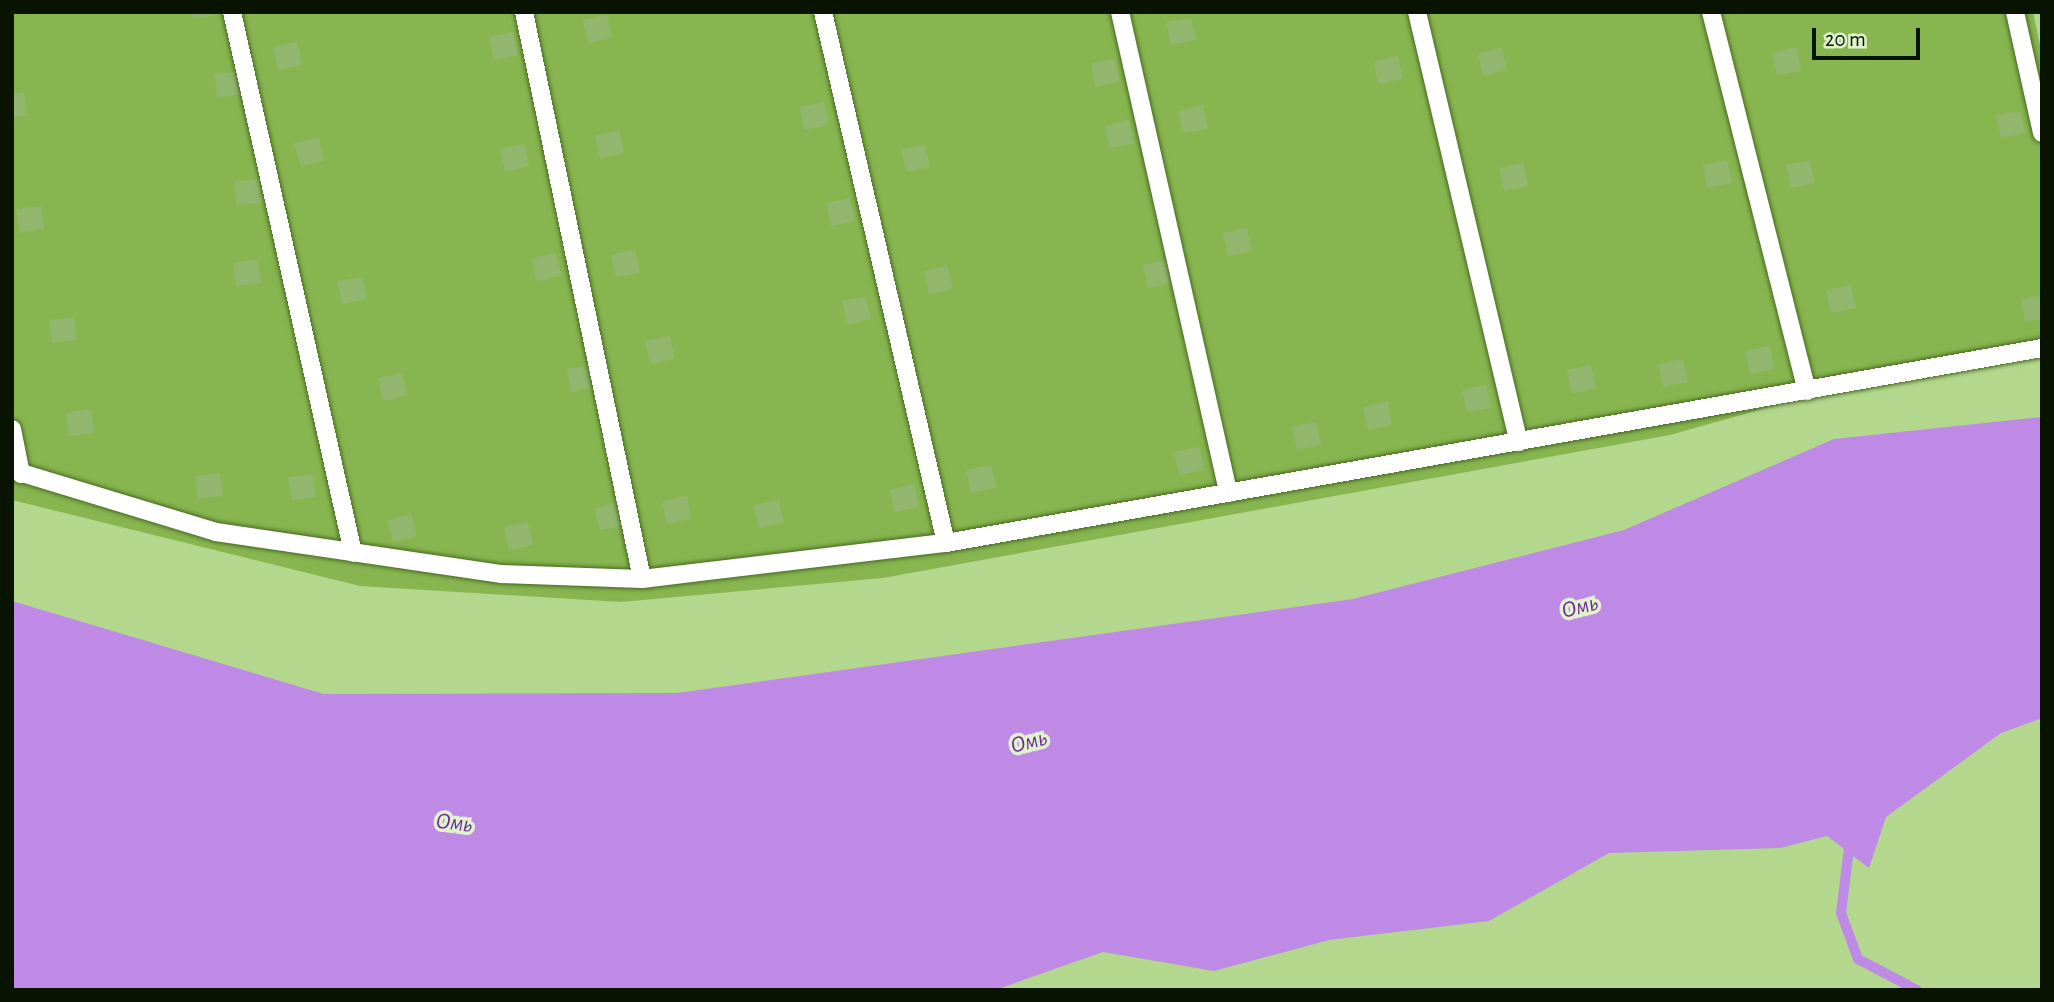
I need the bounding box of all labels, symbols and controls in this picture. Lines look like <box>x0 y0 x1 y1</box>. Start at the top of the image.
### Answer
scale bar <box>1816 14 1924 58</box>
text: 20 m <box>1825 29 1866 50</box>
water label: Омь <box>1559 590 1601 626</box>
water label: Омь <box>1008 725 1050 761</box>
water label: Омь <box>434 808 474 840</box>

